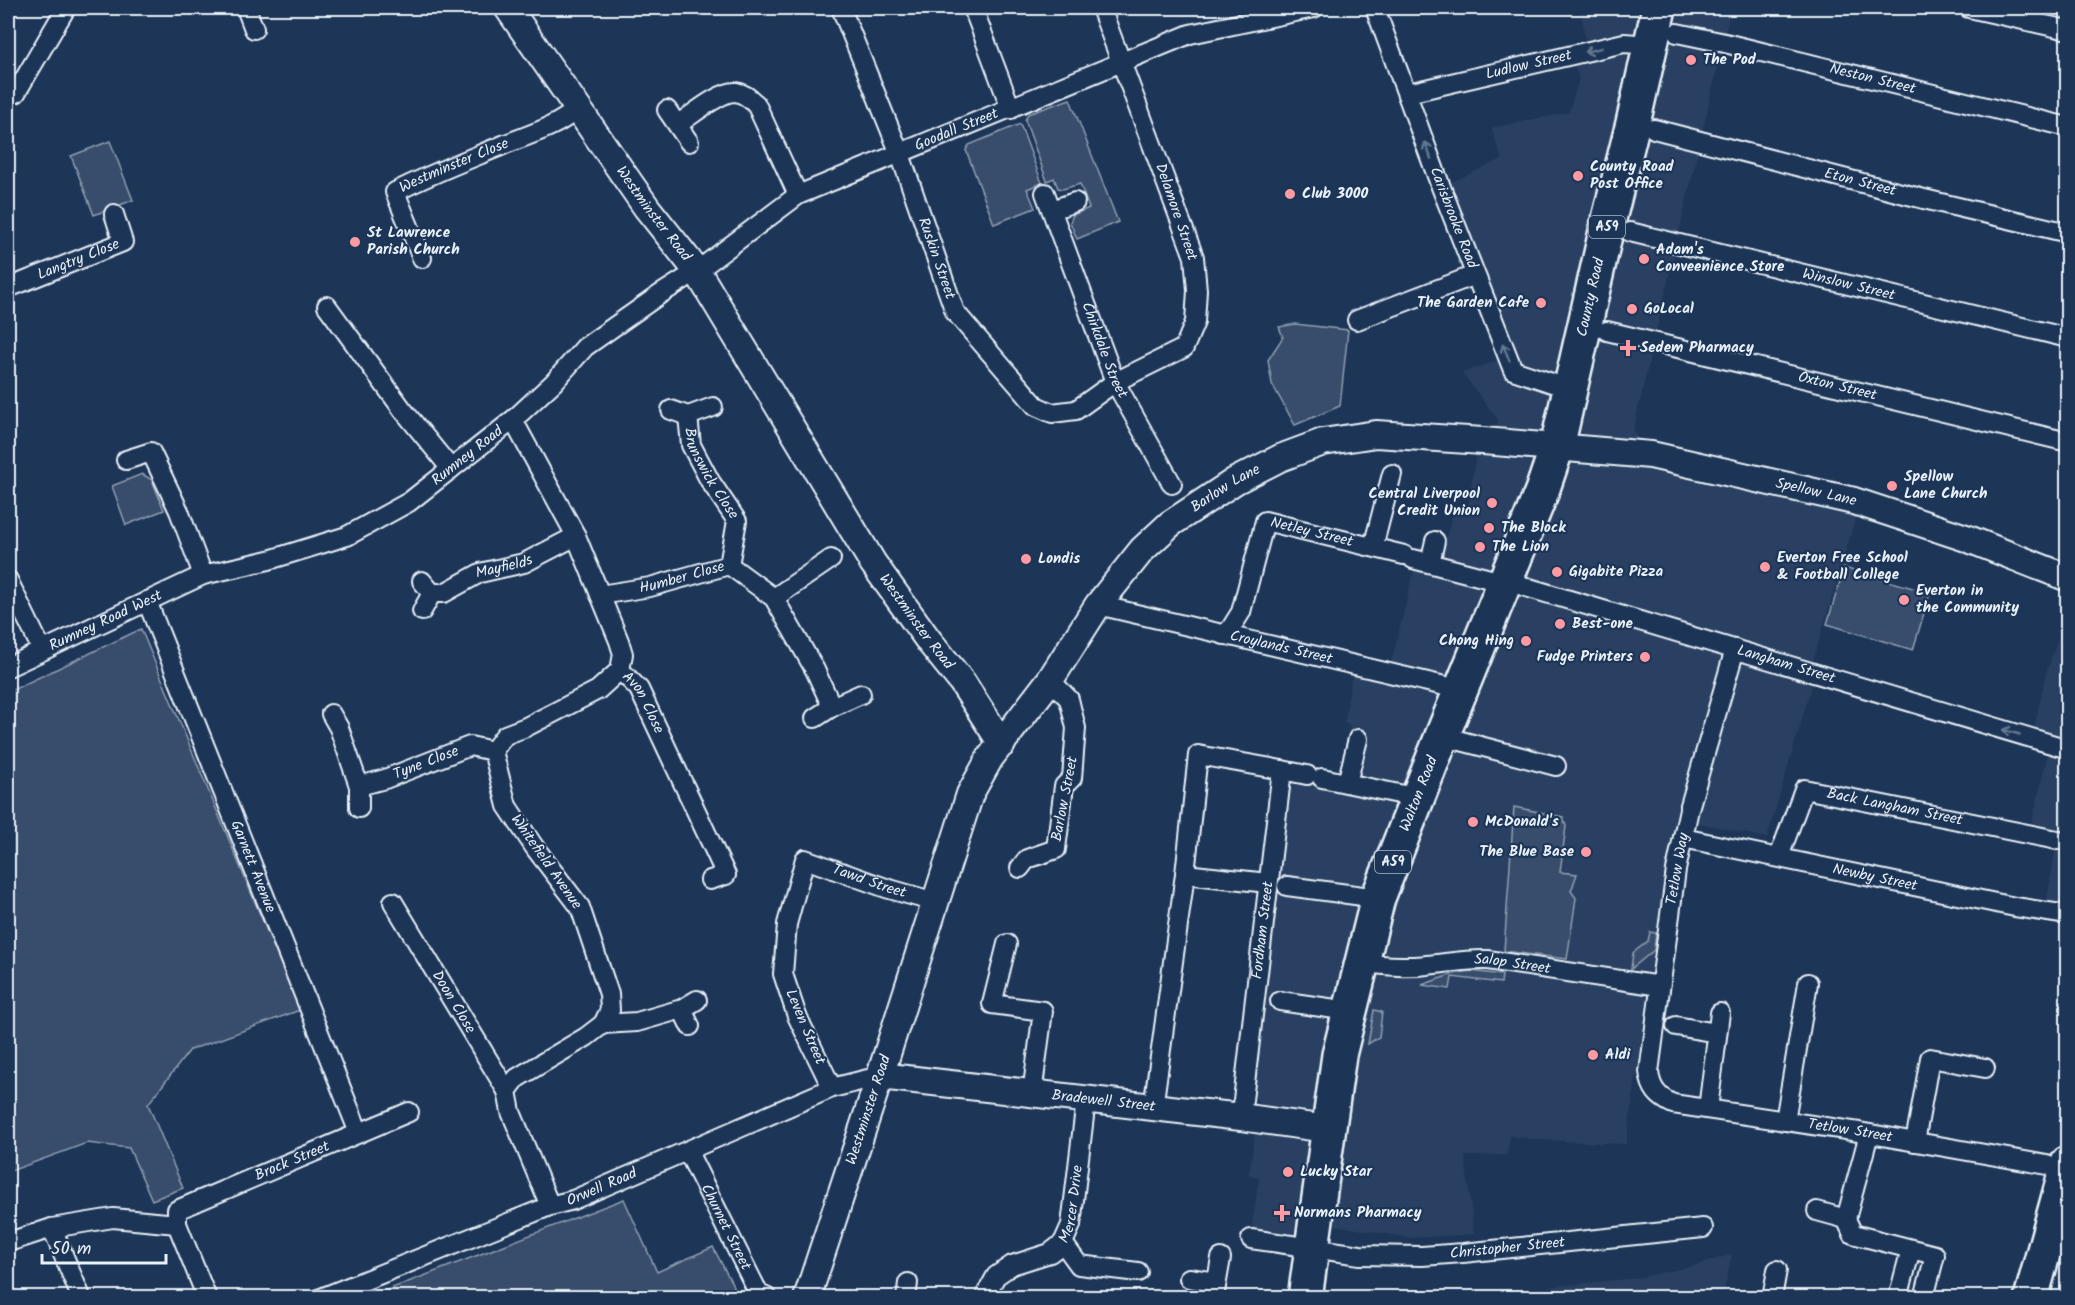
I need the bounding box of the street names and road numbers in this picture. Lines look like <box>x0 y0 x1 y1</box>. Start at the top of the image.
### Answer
street label: Ludlow Street <box>1483 43 1574 87</box>
street label: Neston Street <box>1827 57 1918 101</box>
street label: Goodall Street <box>911 102 1002 158</box>
street label: Westminster Close <box>395 132 513 200</box>
street label: Delamore Street <box>1148 160 1204 264</box>
street label: Westminster Road <box>609 161 697 267</box>
street label: Eton Street <box>1822 162 1899 203</box>
street label: Carisbrooke Road <box>1423 164 1484 273</box>
street label: Ruskin Street <box>911 214 962 303</box>
road number: A59 <box>1589 216 1625 238</box>
street label: Langtry Close <box>34 232 124 287</box>
street label: County Road <box>1570 255 1612 339</box>
street label: Winslow Street <box>1800 262 1898 308</box>
street label: Chirkdale Street <box>1074 299 1134 403</box>
street label: Oxton Street <box>1796 365 1879 408</box>
street label: Rumney Road <box>426 420 509 492</box>
street label: Brunswick Close <box>677 427 745 525</box>
street label: Barlow Lane <box>1186 458 1265 519</box>
street label: Spellow Lane <box>1773 472 1859 513</box>
street label: Netley Street <box>1268 511 1356 554</box>
street label: Mayfields <box>473 548 538 586</box>
street label: Humber Close <box>638 555 728 600</box>
street label: Westminster Road <box>873 569 960 676</box>
street label: Rumney Road West <box>45 584 166 658</box>
street label: Croylands Street <box>1227 624 1335 671</box>
street label: Langham Street <box>1734 639 1838 691</box>
street label: Avon Close <box>616 666 670 738</box>
street label: Tyne Close <box>390 739 463 787</box>
street label: Walton Road <box>1393 752 1445 835</box>
street label: Barlow Street <box>1045 754 1085 844</box>
street label: Back Langham Street <box>1825 782 1965 833</box>
street label: Whitefield Avenue <box>504 809 588 915</box>
street label: Garnett Avenue <box>224 817 282 917</box>
street label: Tetlow Way <box>1660 830 1696 907</box>
road number: A59 <box>1375 851 1411 873</box>
street label: Newby Street <box>1830 857 1920 898</box>
street label: Tawd Street <box>829 858 909 905</box>
street label: Fordham Street <box>1245 880 1281 981</box>
street label: Salop Street <box>1474 948 1552 981</box>
street label: Doon Close <box>425 966 482 1039</box>
street label: Leven Street <box>778 985 832 1069</box>
street label: Westminster Road <box>840 1051 898 1168</box>
street label: Bradewell Street <box>1050 1084 1157 1119</box>
street label: Tetlow Street <box>1806 1112 1894 1150</box>
street label: Brock Street <box>251 1135 334 1188</box>
street label: Orwell Road <box>564 1162 641 1213</box>
street label: Mercer Drive <box>1052 1164 1090 1247</box>
street label: Churnet Street <box>694 1180 757 1275</box>
street label: Christopher Street <box>1449 1230 1566 1266</box>

